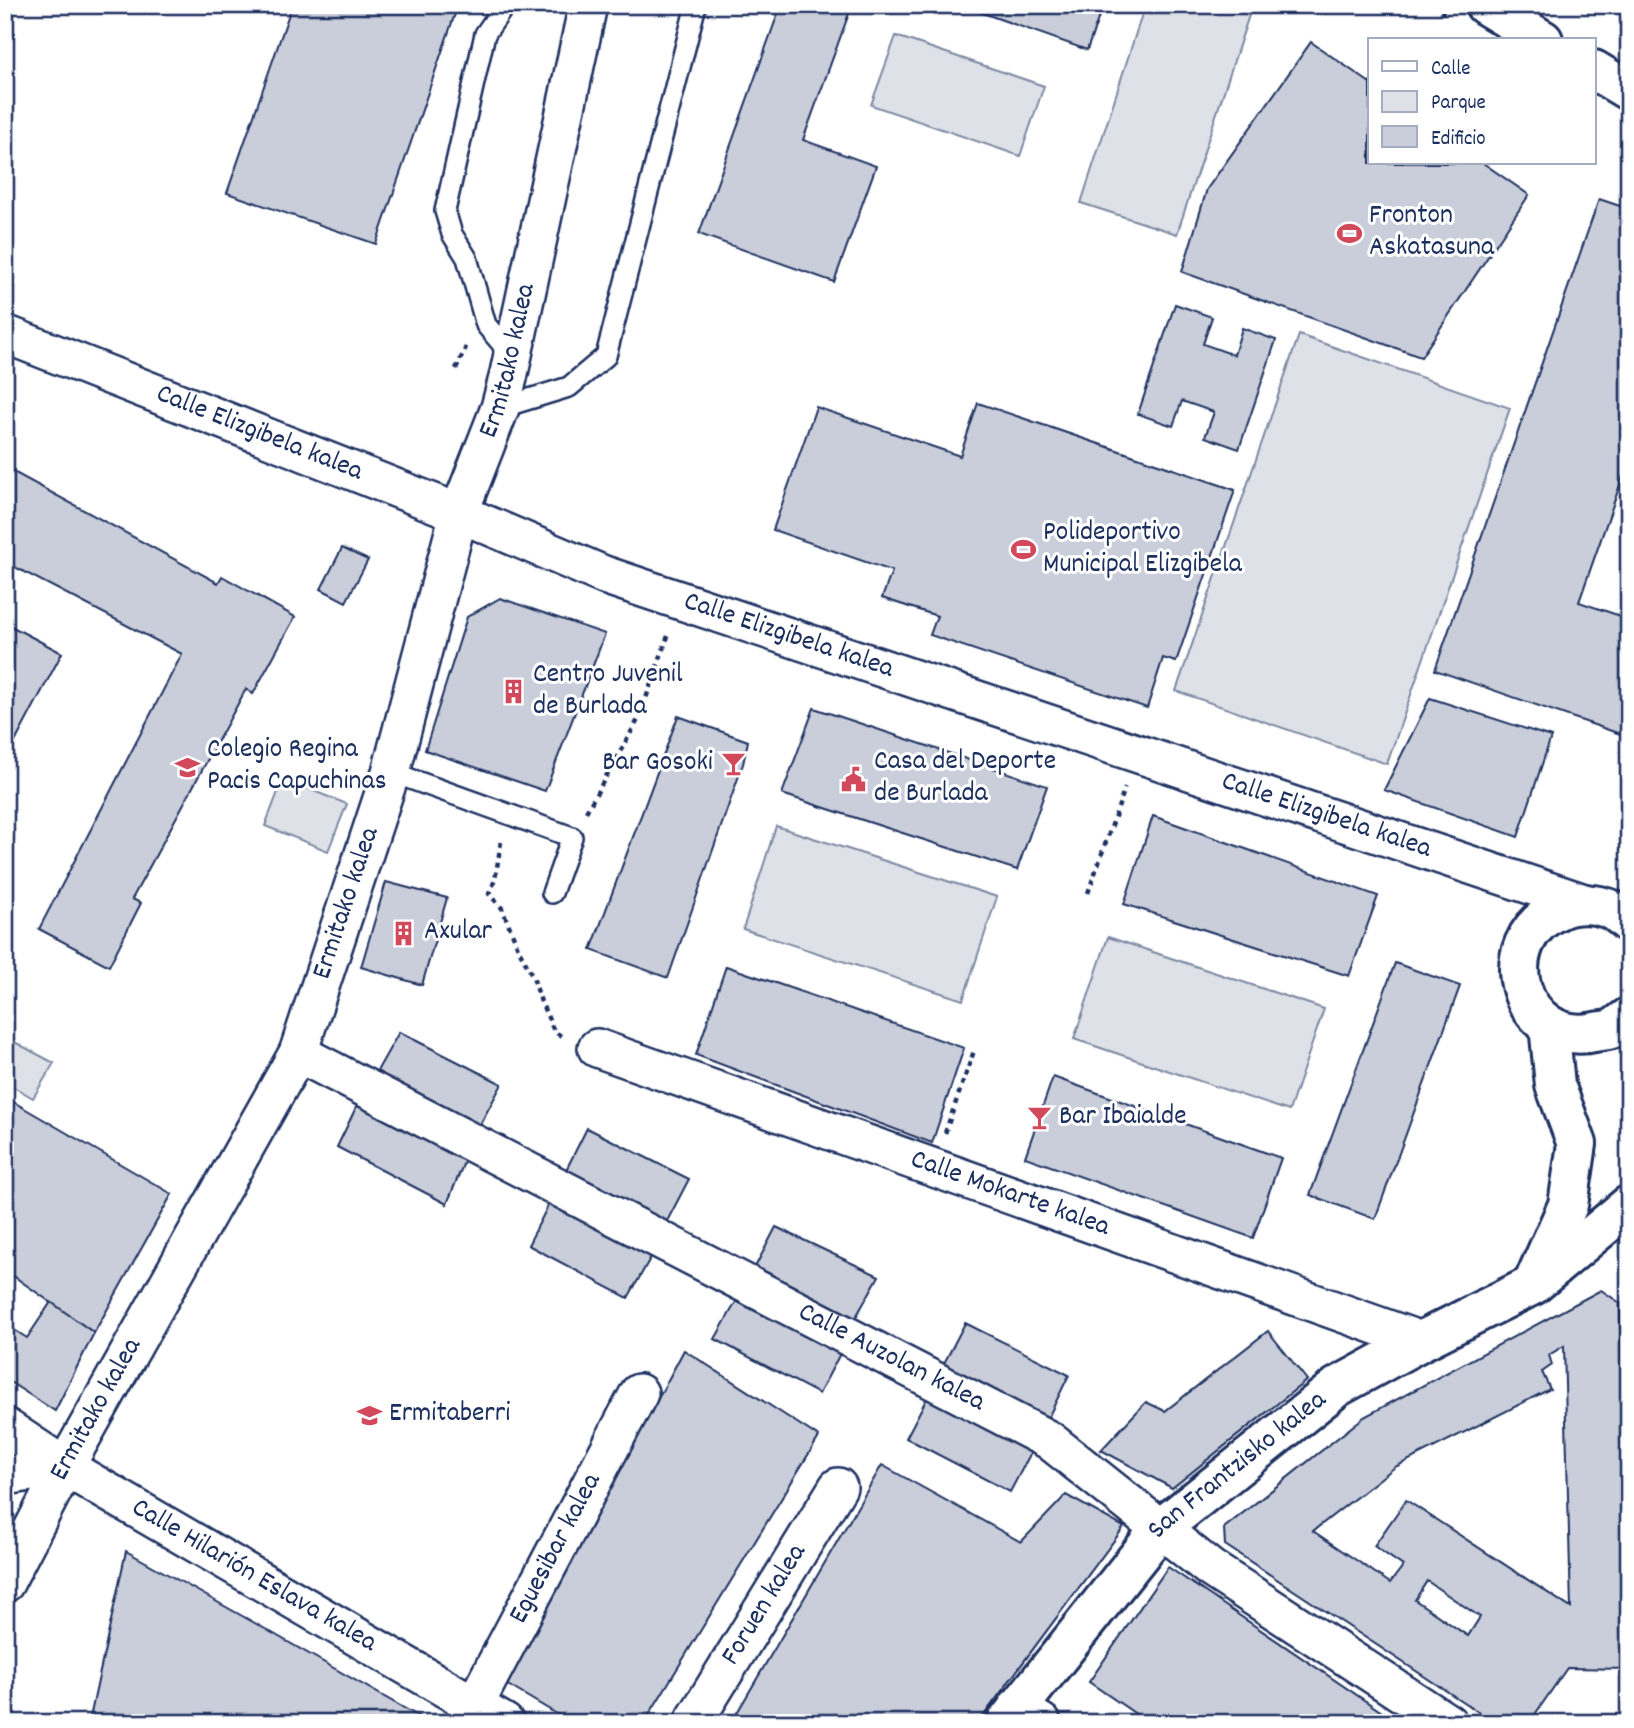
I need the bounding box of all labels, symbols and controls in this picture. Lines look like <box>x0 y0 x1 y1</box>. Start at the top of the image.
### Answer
legend <box>1368 38 1596 164</box>
text: Calle <box>1431 55 1470 85</box>
text: Parque <box>1431 89 1486 119</box>
text: Edificio <box>1431 125 1486 155</box>
place label: Fronton Askatasuna <box>1369 197 1495 269</box>
sports icon: Fronton Askatasuna <box>1335 219 1363 247</box>
street label: Ermitako kalea <box>470 279 548 444</box>
street label: Calle Elizgibela kalea <box>150 375 369 493</box>
place label: Polideportivo Municipal Elizgibela <box>1043 514 1243 586</box>
sports icon: Polideportivo Municipal Elizgibela <box>1009 536 1037 564</box>
street label: Calle Elizgibela kalea <box>678 583 899 691</box>
place label: Centro Juvenil de Burlada <box>533 656 683 728</box>
building icon: Centro Juvenil de Burlada <box>499 678 527 706</box>
place label: Colegio Regina Pacis Capuchinas <box>207 731 386 803</box>
place label: Casa del Deporte de Burlada <box>874 743 1056 815</box>
place label: Bar Gosoki <box>602 744 713 784</box>
bar icon: Bar Gosoki <box>719 750 747 778</box>
school or university icon: Colegio Regina Pacis Capuchinas <box>173 753 201 781</box>
street label: Calle Elizgibela kalea <box>1216 763 1437 871</box>
public building icon: Casa del Deporte de Burlada <box>840 765 868 793</box>
street label: Ermitako kalea <box>304 821 392 985</box>
place label: Axular <box>424 913 493 953</box>
building icon: Axular <box>390 919 418 947</box>
place label: Bar Ibaialde <box>1059 1098 1187 1138</box>
bar icon: Bar Ibaialde <box>1025 1104 1053 1132</box>
street label: Calle Mokarte kalea <box>905 1141 1116 1249</box>
street label: Calle Auzolan kalea <box>790 1294 992 1424</box>
street label: Ermitako kalea <box>41 1331 154 1488</box>
street label: San Frantzisko kalea <box>1139 1382 1337 1549</box>
place label: Ermitaberri <box>389 1395 510 1435</box>
school or university icon: Ermitaberri <box>355 1401 383 1429</box>
street label: Eguesibar kalea <box>500 1466 613 1632</box>
street label: Calle Hilarión Eslava kalea <box>123 1489 384 1664</box>
street label: Foruen kalea <box>713 1536 818 1674</box>

